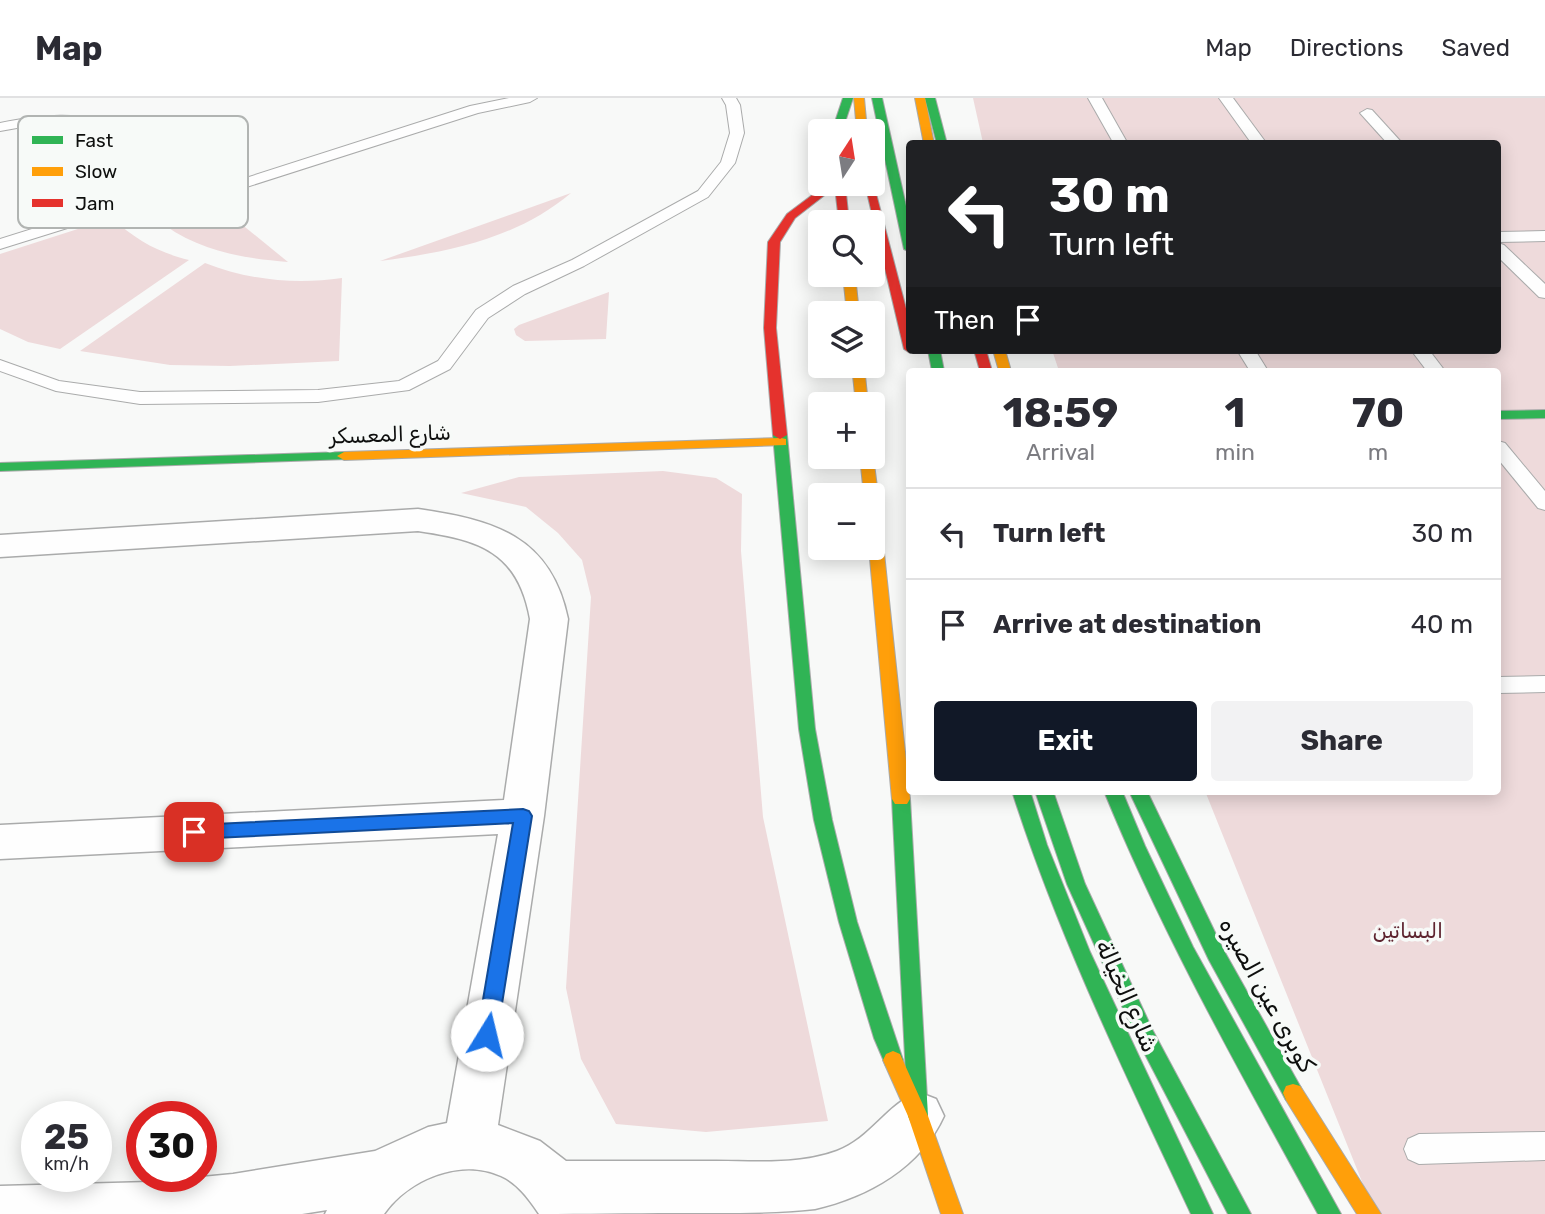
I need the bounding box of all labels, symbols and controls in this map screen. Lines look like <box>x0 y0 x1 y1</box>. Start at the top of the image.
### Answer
text: Map <box>35 29 103 68</box>
text: Map <box>1205 34 1252 62</box>
text: Directions <box>1290 34 1403 62</box>
text: Saved <box>1441 34 1510 62</box>
legend <box>18 116 248 228</box>
north arrow <box>808 119 886 196</box>
map controls <box>808 119 885 560</box>
text: Fast <box>75 129 114 152</box>
text: Slow <box>75 160 117 183</box>
text: 30 m <box>1049 166 1170 224</box>
icon: left <box>934 168 1025 259</box>
text: Jam <box>75 192 114 215</box>
button: search <box>808 210 885 287</box>
text: Turn left <box>1049 225 1174 263</box>
button: layers <box>808 301 885 378</box>
icon: arrive <box>1009 301 1047 339</box>
text: Then <box>934 305 995 336</box>
text: 18:59 <box>1003 388 1118 438</box>
text: 1 <box>1225 388 1245 438</box>
text: 70 <box>1352 388 1404 438</box>
button: + <box>808 392 885 469</box>
street label: شارع المعسكر <box>327 419 451 451</box>
text: Arrival <box>1026 438 1095 466</box>
text: min <box>1215 438 1255 466</box>
text: m <box>1368 438 1388 466</box>
button: − <box>808 483 885 560</box>
icon: left <box>934 515 972 553</box>
text: Turn left <box>993 518 1105 549</box>
text: 30 m <box>1411 518 1473 549</box>
icon: arrive <box>934 606 972 644</box>
text: Arrive at destination <box>993 609 1261 640</box>
text: 40 m <box>1411 609 1473 640</box>
button: Exit <box>934 701 1197 781</box>
button: Share <box>1211 701 1473 781</box>
pin <box>164 802 224 862</box>
icon: arrive <box>175 813 213 851</box>
street label: كوبرى عين الصيره <box>1213 913 1321 1077</box>
park label: البساتين <box>1373 918 1443 943</box>
street label: شارع الخيالة <box>1088 936 1164 1057</box>
position arrow <box>450 998 524 1072</box>
speed limit sign: 30 <box>126 1101 217 1192</box>
text: 25 <box>44 1116 89 1158</box>
text: km/h <box>44 1153 89 1175</box>

